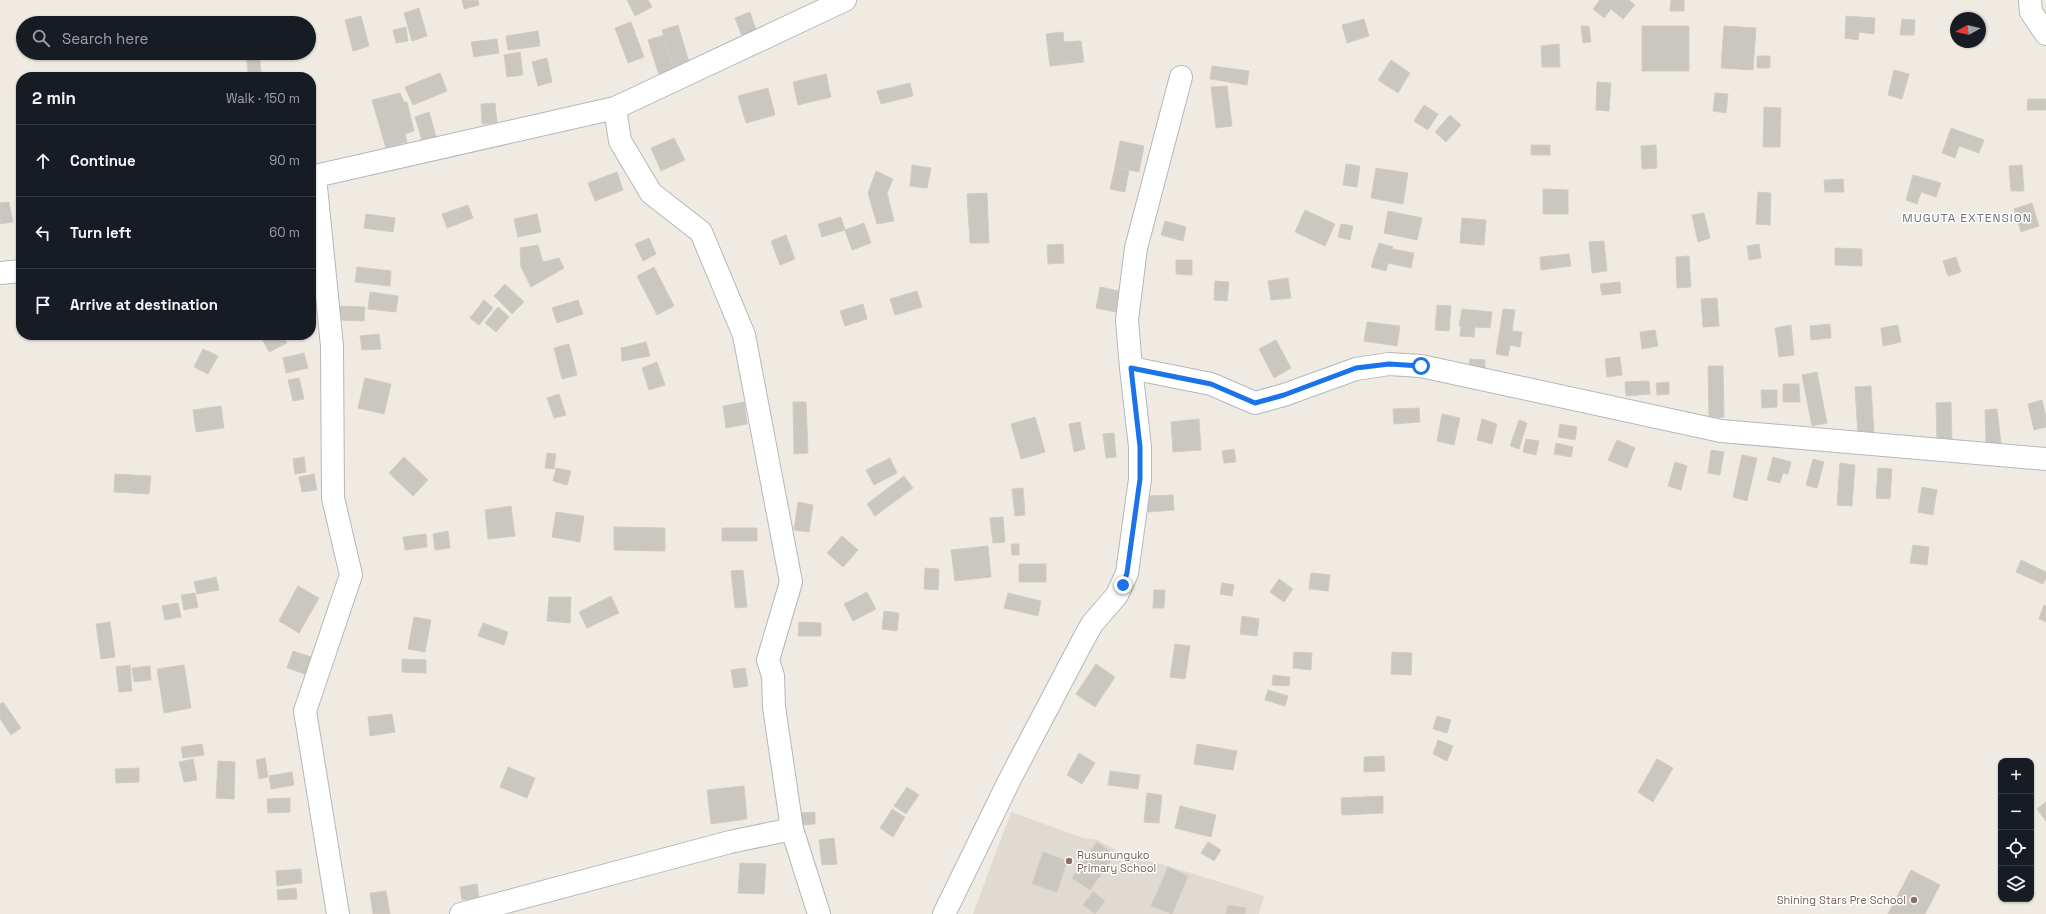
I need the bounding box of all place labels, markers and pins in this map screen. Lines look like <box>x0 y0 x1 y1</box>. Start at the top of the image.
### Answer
place label: Rusununguko Primary School <box>1077 848 1156 875</box>
marker: Rusununguko Primary School <box>1064 856 1074 866</box>
place label: Shining Stars Pre School <box>1777 893 1906 907</box>
marker: Shining Stars Pre School <box>1909 895 1919 905</box>

